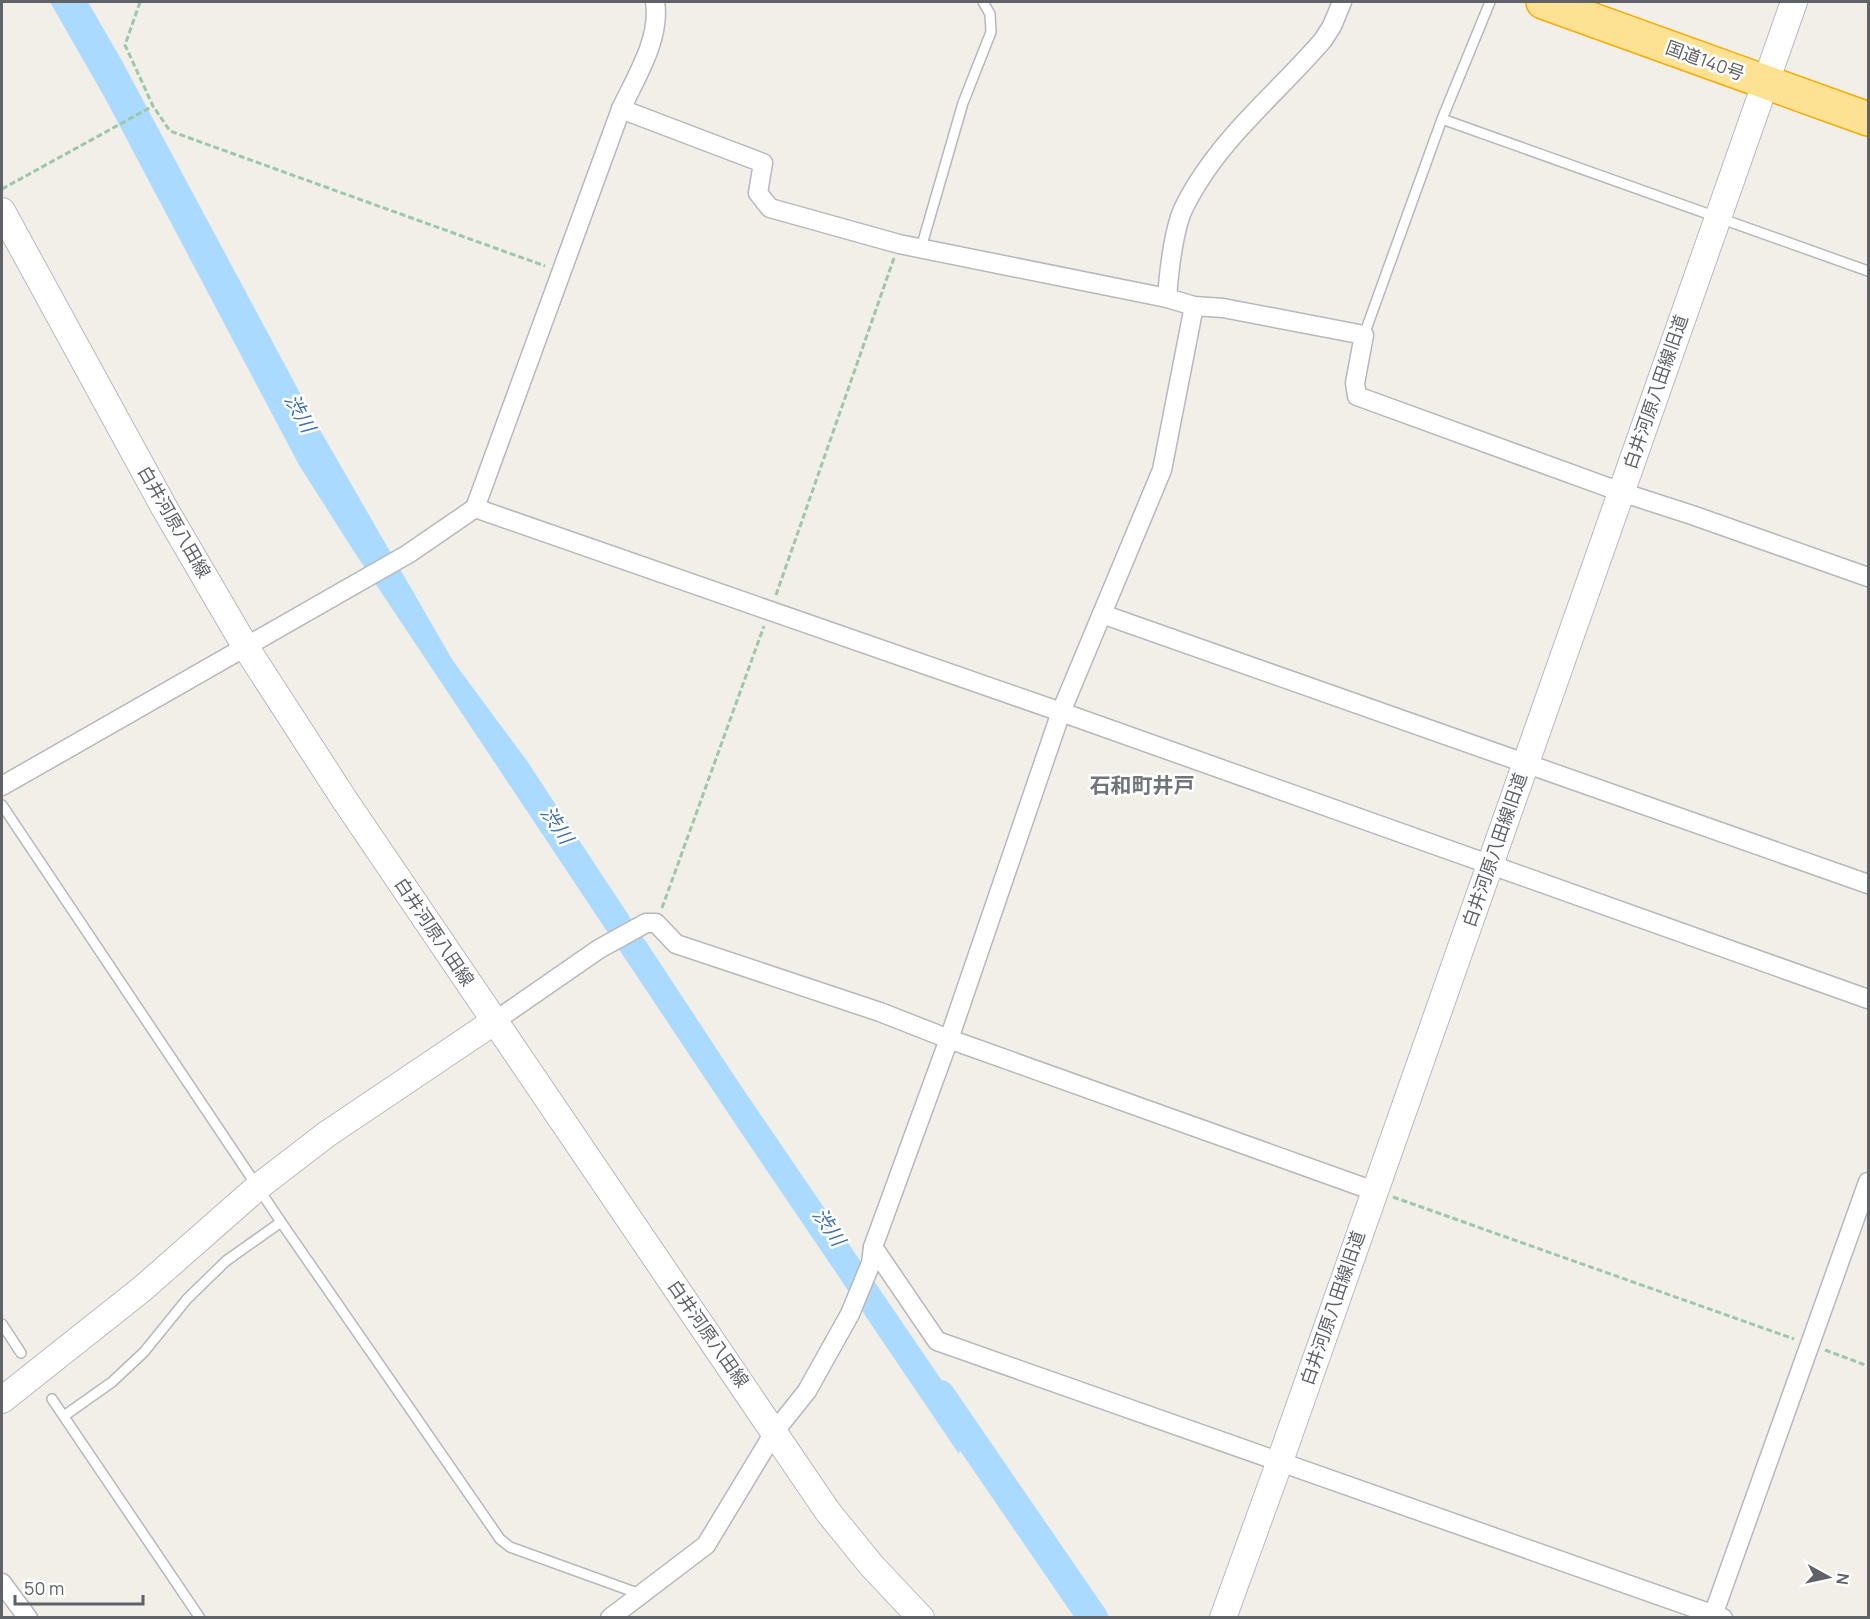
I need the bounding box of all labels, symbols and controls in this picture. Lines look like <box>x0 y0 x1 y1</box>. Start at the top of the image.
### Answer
street label: 国道140号 <box>1662 35 1748 85</box>
street label: 白井河原八田線旧道 <box>1617 311 1693 472</box>
water label: 渋川 <box>279 389 323 439</box>
street label: 白井河原八田線 <box>133 461 217 582</box>
street label: 白井河原八田線旧道 <box>1456 769 1532 930</box>
district label: 石和町井戸 <box>1090 771 1195 799</box>
water label: 渋川 <box>535 801 581 851</box>
street label: 白井河原八田線 <box>390 873 480 990</box>
water label: 渋川 <box>807 1203 853 1253</box>
street label: 白井河原八田線旧道 <box>1294 1227 1370 1388</box>
street label: 白井河原八田線 <box>663 1275 755 1392</box>
north arrow <box>1798 1547 1858 1607</box>
scale bar <box>15 1568 142 1606</box>
text: N <box>1831 1572 1855 1586</box>
text: 50 m <box>24 1576 64 1600</box>

